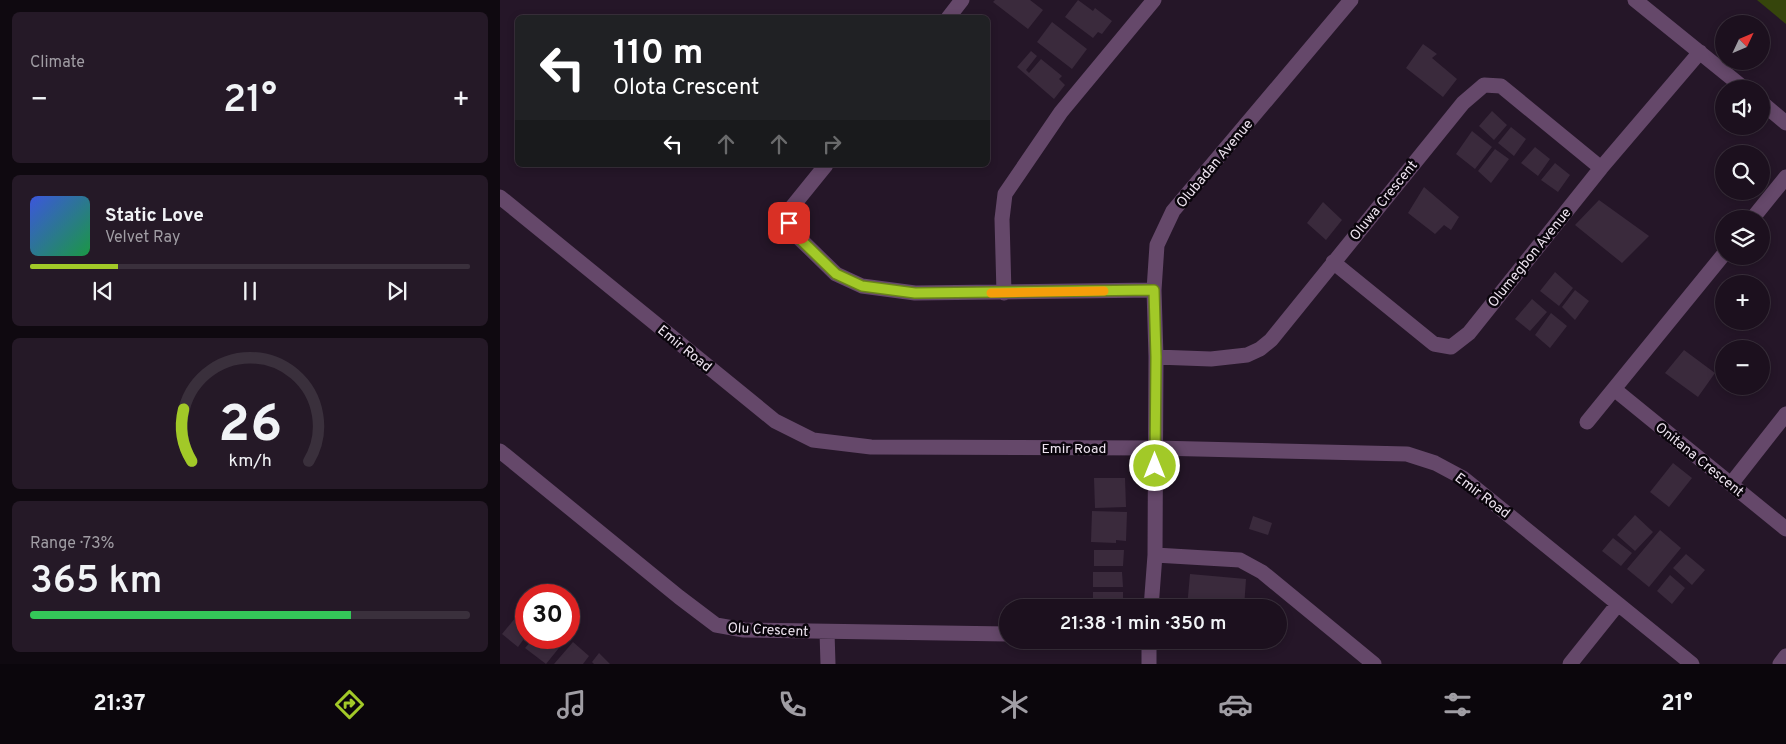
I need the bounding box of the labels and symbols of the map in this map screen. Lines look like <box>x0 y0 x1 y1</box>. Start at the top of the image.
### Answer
north arrow <box>1715 15 1770 70</box>
street label: Olubadan Avenue <box>1173 116 1257 212</box>
street label: Oluwa Crescent <box>1347 158 1422 244</box>
pin <box>768 202 810 244</box>
street label: Olumegbon Avenue <box>1485 205 1575 311</box>
street label: Emir Road <box>653 322 715 376</box>
street label: Onitana Crescent <box>1651 419 1747 501</box>
position arrow <box>1128 439 1180 491</box>
street label: Emir Road <box>1042 441 1106 458</box>
street label: Emir Road <box>1451 470 1513 523</box>
speed limit sign: 30 <box>515 584 580 649</box>
street label: Olu Crescent <box>727 620 809 641</box>

